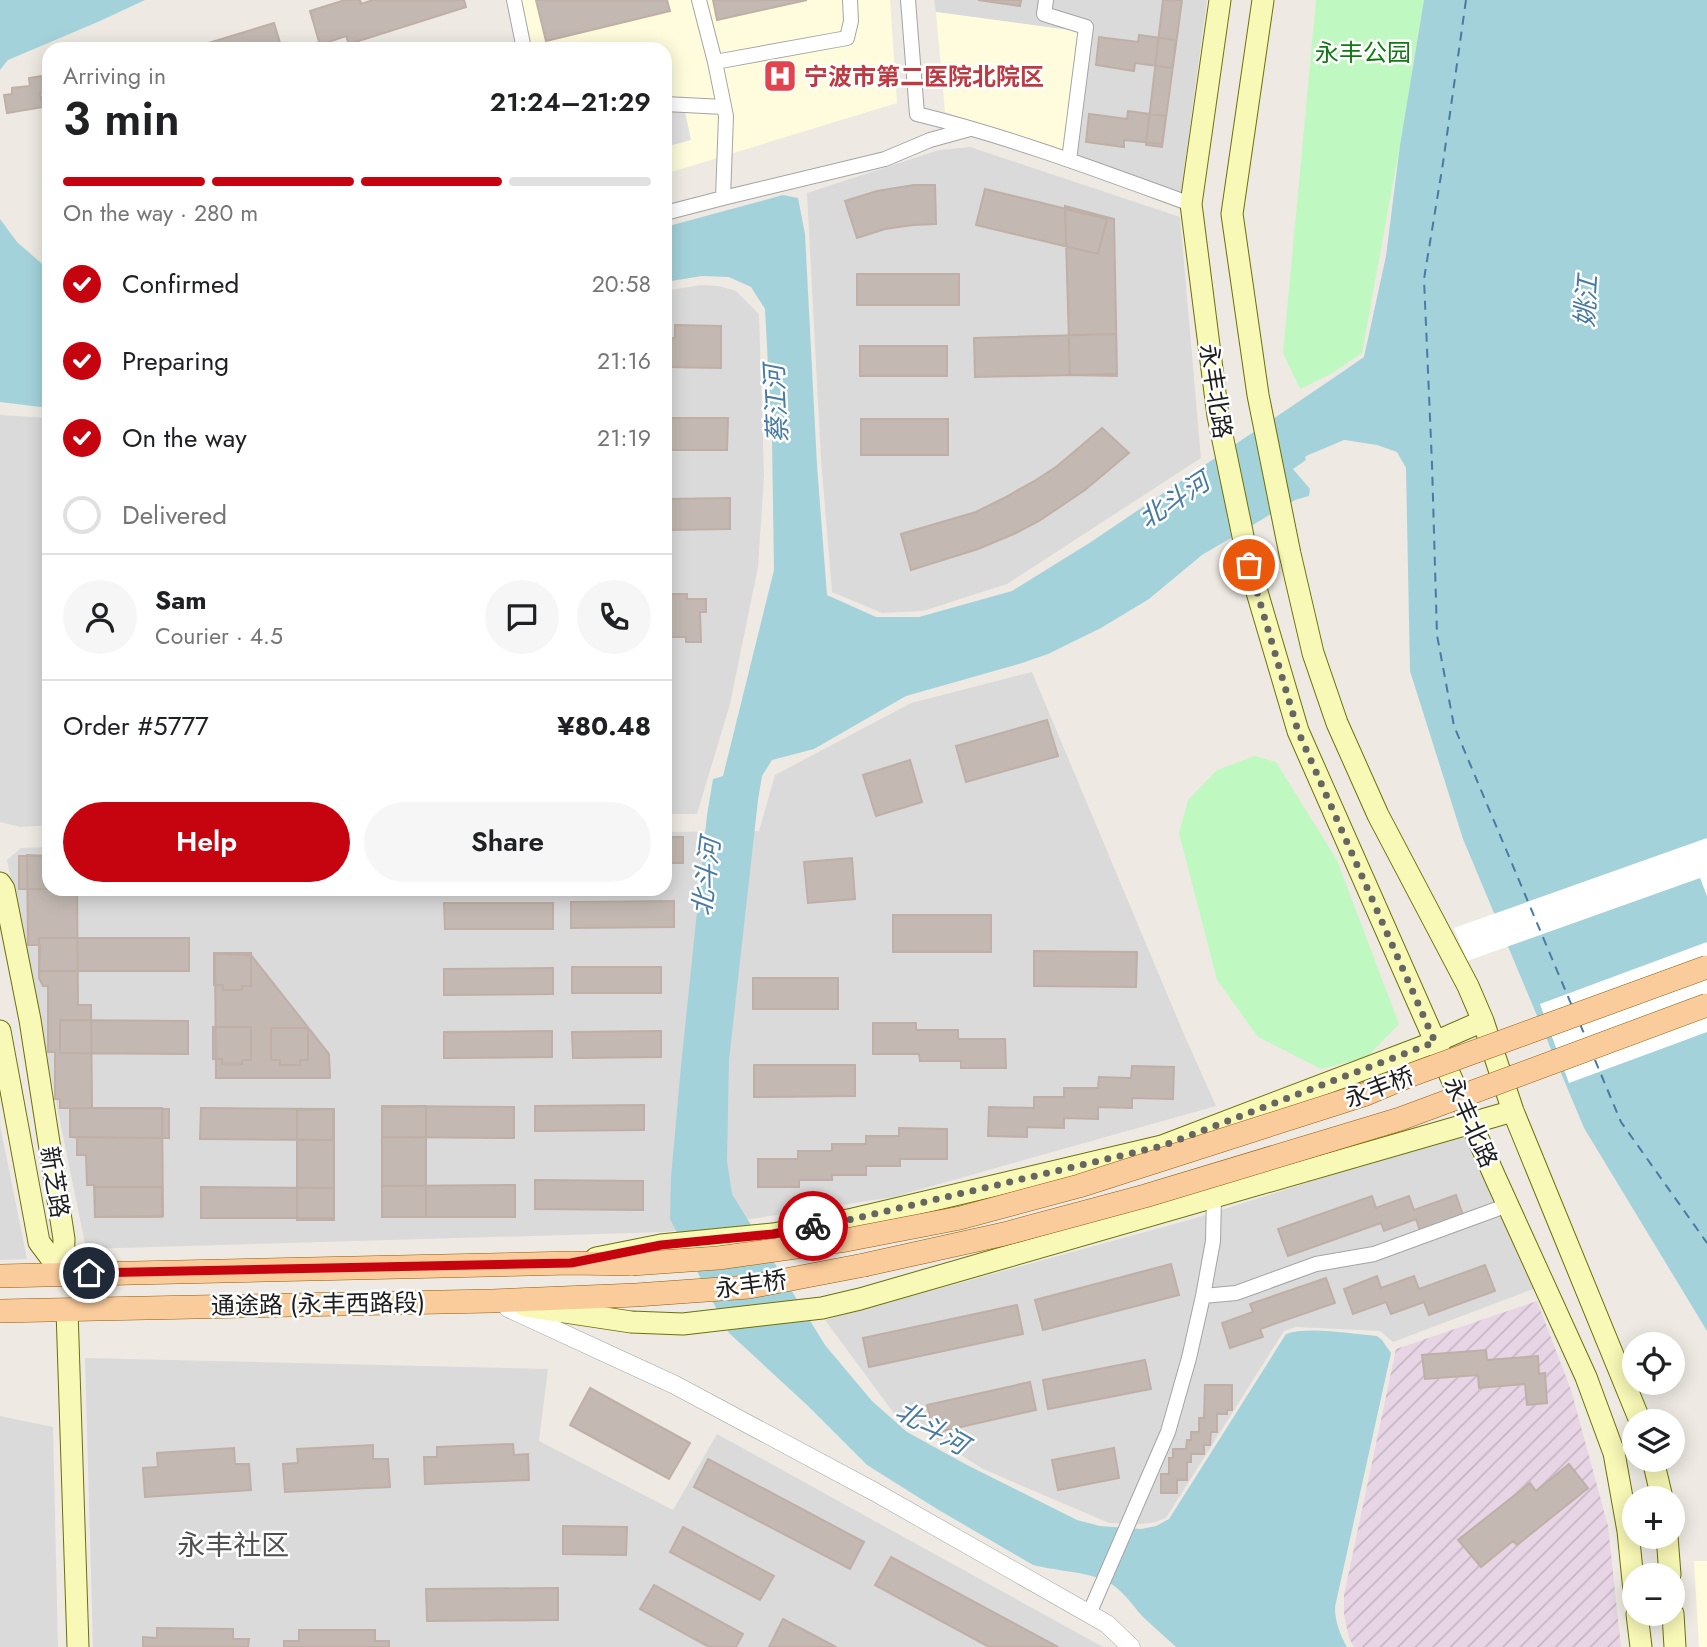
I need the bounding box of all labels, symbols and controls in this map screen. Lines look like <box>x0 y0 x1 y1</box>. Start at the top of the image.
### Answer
park label: 永丰公园 <box>1315 35 1411 70</box>
hospital icon: 宁波市第二医院北院区 <box>761 57 799 95</box>
text: Arriving in <box>63 59 166 93</box>
place label: 宁波市第二医院北院区 <box>804 59 1044 94</box>
text: 21:24–21:29 <box>490 83 651 121</box>
text: 3 min <box>63 86 180 152</box>
text: On the way · 280 m <box>63 196 258 230</box>
icon: check <box>63 265 101 303</box>
text: Confirmed <box>122 265 239 303</box>
text: 20:58 <box>592 267 651 301</box>
water label: 姚江 <box>1565 271 1607 328</box>
street label: 永丰北路 <box>1191 341 1241 441</box>
icon: check <box>63 342 101 380</box>
text: Preparing <box>122 342 229 380</box>
text: 21:16 <box>597 344 651 378</box>
water label: 蔡江河 <box>755 359 797 444</box>
icon: check <box>63 419 101 457</box>
text: On the way <box>122 419 247 457</box>
text: 21:19 <box>597 421 651 455</box>
water label: 北斗河 <box>1131 460 1221 537</box>
text: Delivered <box>122 496 227 534</box>
pin <box>1219 535 1279 595</box>
icon: bag <box>1230 546 1268 584</box>
button: person <box>63 580 137 654</box>
button: chat <box>485 580 559 654</box>
button: phone <box>577 580 651 654</box>
text: Sam <box>155 581 207 619</box>
text: Courier · 4.5 <box>155 619 283 653</box>
text: Order #5777 <box>63 707 209 745</box>
text: ¥80.48 <box>557 707 651 745</box>
button: Help <box>63 802 350 882</box>
button: Share <box>364 802 651 882</box>
water label: 北斗河 <box>682 831 730 918</box>
street label: 永丰桥 <box>1339 1058 1419 1116</box>
street label: 永丰北路 <box>1435 1071 1507 1173</box>
street label: 新芝路 <box>32 1144 78 1220</box>
courier <box>778 1191 848 1261</box>
icon: bike <box>794 1207 832 1245</box>
pin <box>59 1243 119 1303</box>
icon: home <box>70 1254 108 1292</box>
street label: 永丰桥 <box>713 1262 789 1306</box>
street label: 通途路 (永丰西路段) <box>211 1285 425 1323</box>
map controls <box>1622 1332 1685 1626</box>
button: locate <box>1622 1332 1685 1395</box>
water label: 北斗河 <box>889 1392 980 1466</box>
button: layers <box>1622 1409 1685 1472</box>
button: + <box>1622 1486 1685 1549</box>
district label: 永丰社区 <box>177 1525 289 1566</box>
button: − <box>1622 1563 1685 1626</box>

